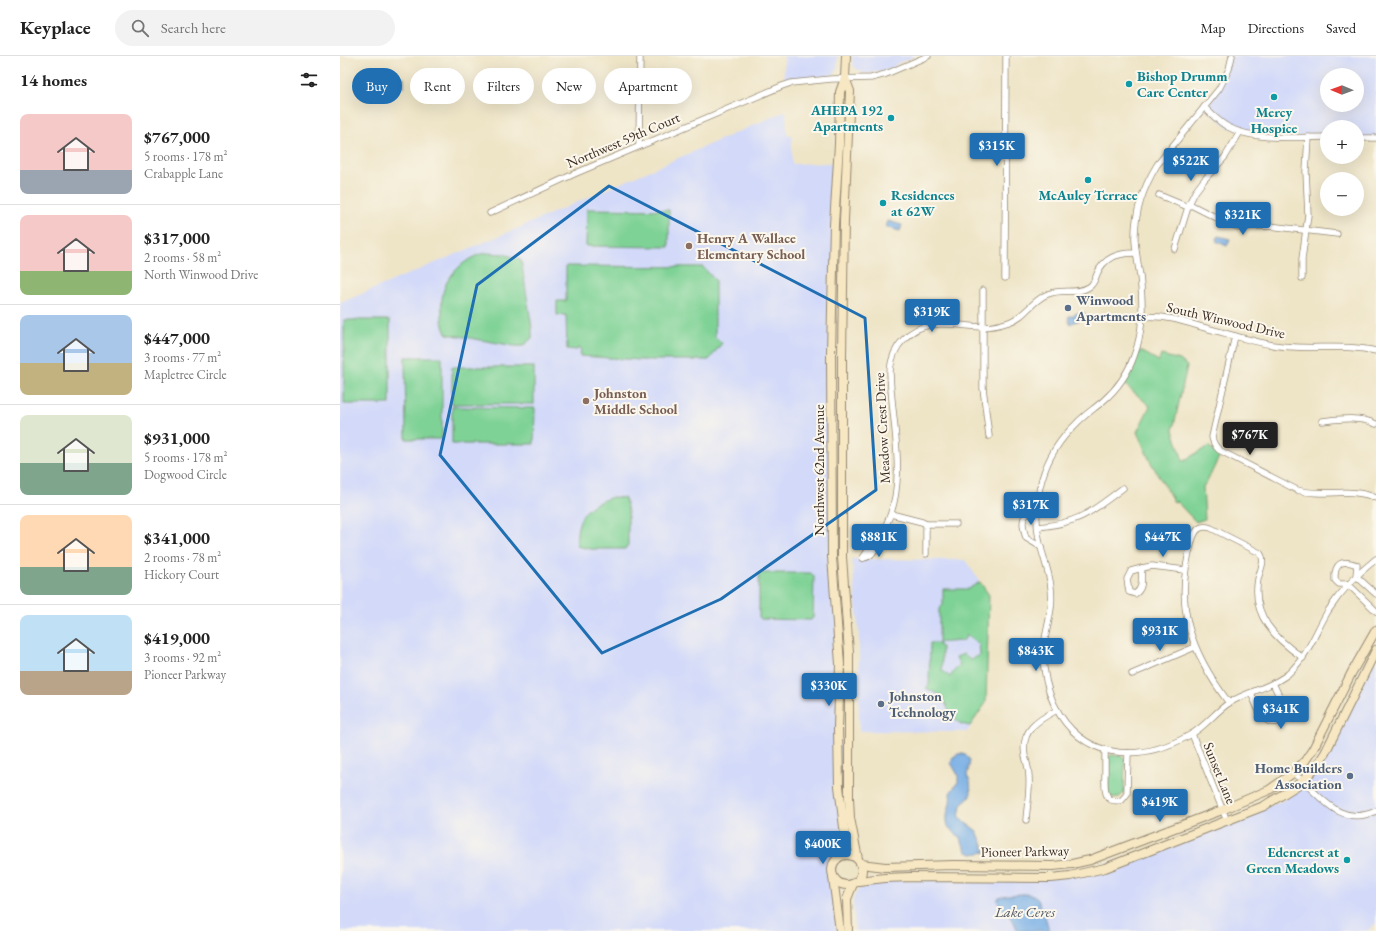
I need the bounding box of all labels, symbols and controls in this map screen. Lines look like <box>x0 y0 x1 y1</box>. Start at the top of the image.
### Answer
search box <box>115 10 395 46</box>
text: Keyplace <box>20 15 91 40</box>
icon: search <box>129 17 151 39</box>
text: Search here <box>161 18 226 37</box>
text: Map <box>1200 19 1226 37</box>
text: Directions <box>1248 19 1304 37</box>
text: Saved <box>1326 19 1356 37</box>
place label: Bishop Drumm Care Center <box>1137 67 1228 101</box>
chip: Buy <box>352 68 402 104</box>
chip: Rent <box>410 68 465 104</box>
chip: Filters <box>473 68 534 104</box>
chip: New <box>542 68 596 104</box>
chip: Apartment <box>604 68 692 104</box>
north arrow <box>1320 68 1364 112</box>
map controls <box>1320 68 1364 216</box>
text: 14 homes <box>20 69 87 91</box>
icon: filters <box>298 69 320 91</box>
marker: Bishop Drumm Care Center <box>1124 79 1134 89</box>
marker: Mercy Hospice <box>1269 92 1279 102</box>
place label: AHEPA 192 Apartments <box>810 101 884 135</box>
place label: Mercy Hospice <box>1251 103 1297 137</box>
street label: Northwest 59th Court <box>564 108 683 172</box>
marker: AHEPA 192 Apartments <box>886 113 896 123</box>
button: + <box>1320 120 1364 164</box>
text: $767,000 <box>144 126 210 148</box>
icon: home <box>52 130 100 178</box>
pin: $315K <box>969 133 1025 167</box>
text: $315K <box>979 137 1015 154</box>
text: 5 rooms · 178 m² <box>144 148 228 165</box>
pin: $522K <box>1163 148 1219 182</box>
text: $522K <box>1173 152 1209 169</box>
text: Crabapple Lane <box>144 165 223 182</box>
button: − <box>1320 172 1364 216</box>
marker: McAuley Terrace <box>1083 175 1093 185</box>
place label: Residences at 62W <box>891 186 955 220</box>
place label: McAuley Terrace <box>1038 186 1138 204</box>
marker: Residences at 62W <box>878 198 888 208</box>
pin: $321K <box>1215 202 1271 236</box>
text: $321K <box>1225 206 1261 223</box>
text: $317,000 <box>144 227 210 249</box>
place label: Henry A Wallace Elementary School <box>697 229 805 263</box>
icon: home <box>52 231 100 279</box>
marker: Henry A Wallace Elementary School <box>684 241 694 251</box>
text: 2 rooms · 58 m² <box>144 249 221 266</box>
text: North Winwood Drive <box>144 266 258 283</box>
place label: Winwood Apartments <box>1075 291 1146 325</box>
street label: South Winwood Drive <box>1165 298 1288 343</box>
pin: $319K <box>904 299 960 333</box>
text: $319K <box>914 303 950 320</box>
marker: Winwood Apartments <box>1063 303 1073 313</box>
text: $447,000 <box>144 327 210 349</box>
icon: home <box>52 331 100 379</box>
text: 3 rooms · 77 m² <box>144 349 221 366</box>
text: Mapletree Circle <box>144 366 227 383</box>
street label: Meadow Crest Drive <box>870 371 894 484</box>
place label: Johnston Middle School <box>592 384 678 418</box>
marker: Johnston Middle School <box>581 396 591 406</box>
street label: Northwest 62nd Avenue <box>810 404 828 536</box>
pin: $767K <box>1222 422 1278 456</box>
text: $767K <box>1232 426 1268 443</box>
text: $931,000 <box>144 427 210 449</box>
icon: home <box>52 431 100 479</box>
text: 5 rooms · 178 m² <box>144 449 228 466</box>
text: Dogwood Circle <box>144 466 227 483</box>
pin: $317K <box>1003 492 1059 526</box>
text: $317K <box>1013 496 1049 513</box>
pin: $881K <box>851 524 907 558</box>
pin: $447K <box>1135 524 1191 558</box>
text: $341,000 <box>144 527 210 549</box>
text: $881K <box>861 528 897 545</box>
text: $447K <box>1145 528 1181 545</box>
icon: home <box>52 531 100 579</box>
text: 2 rooms · 78 m² <box>144 549 221 566</box>
text: Hickory Court <box>144 566 219 583</box>
pin: $931K <box>1132 618 1188 652</box>
text: $931K <box>1142 622 1178 639</box>
text: $419,000 <box>144 627 210 649</box>
icon: home <box>52 631 100 679</box>
pin: $843K <box>1008 638 1064 672</box>
text: $843K <box>1018 642 1054 659</box>
text: 3 rooms · 92 m² <box>144 649 221 666</box>
text: Pioneer Parkway <box>144 666 226 683</box>
pin: $330K <box>801 673 857 707</box>
text: $330K <box>811 677 847 694</box>
place label: Johnston Technology <box>887 687 956 721</box>
pin: $341K <box>1253 696 1309 730</box>
marker: Johnston Technology <box>876 699 886 709</box>
text: $341K <box>1263 700 1299 717</box>
street label: Sunset Lane <box>1199 739 1241 807</box>
place label: Home Builders Association <box>1255 759 1342 793</box>
marker: Home Builders Association <box>1345 771 1355 781</box>
pin: $419K <box>1132 789 1188 823</box>
text: $419K <box>1142 793 1178 810</box>
pin: $400K <box>795 831 851 865</box>
text: $400K <box>805 835 841 852</box>
street label: Pioneer Parkway <box>981 841 1070 861</box>
place label: Edencrest at Green Meadows <box>1246 843 1340 877</box>
marker: Edencrest at Green Meadows <box>1342 855 1352 865</box>
water label: Lake Ceres <box>994 902 1056 921</box>

